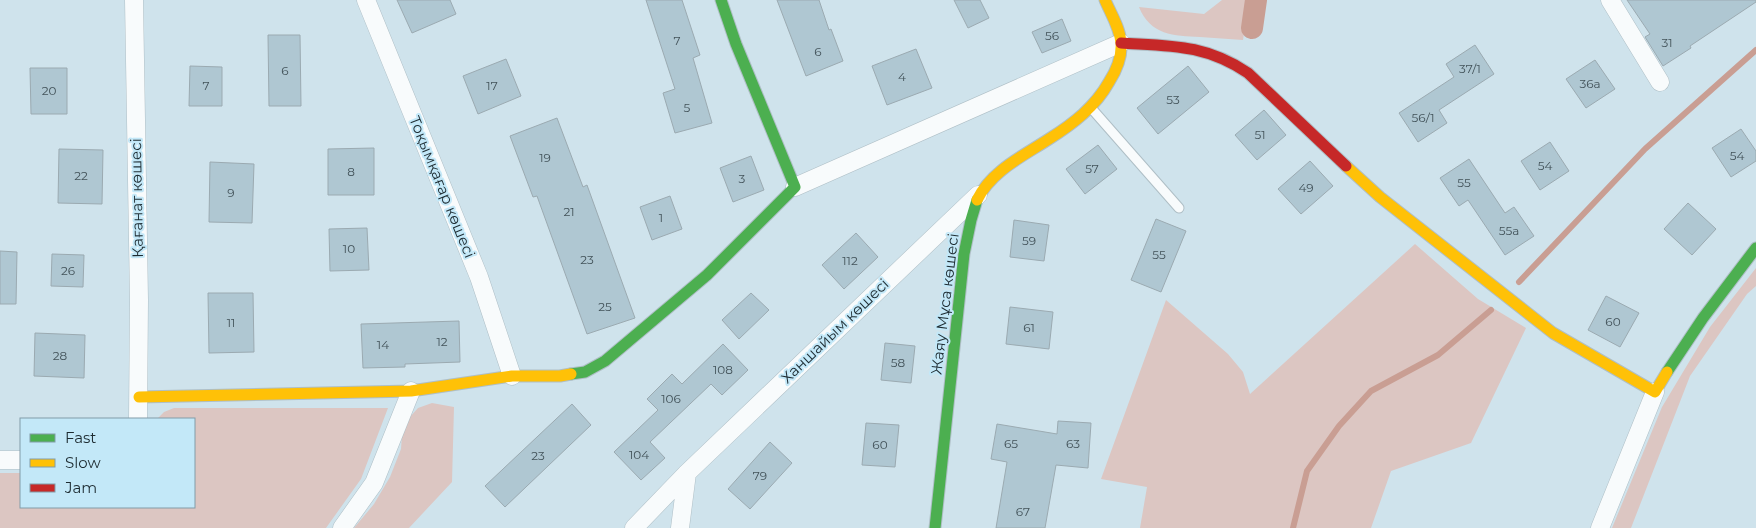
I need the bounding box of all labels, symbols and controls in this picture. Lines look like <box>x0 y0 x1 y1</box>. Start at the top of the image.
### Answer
house number: 56 <box>1045 28 1059 43</box>
house number: 7 <box>673 33 681 48</box>
house number: 31 <box>1661 35 1673 50</box>
house number: 6 <box>814 44 822 59</box>
house number: 37/1 <box>1459 61 1481 76</box>
house number: 6 <box>281 63 289 78</box>
house number: 4 <box>898 69 906 84</box>
house number: 36а <box>1579 76 1601 91</box>
house number: 7 <box>202 78 210 93</box>
house number: 17 <box>486 78 498 93</box>
house number: 20 <box>42 83 56 98</box>
house number: 53 <box>1166 92 1180 107</box>
house number: 5 <box>684 100 691 115</box>
house number: 56/1 <box>1412 110 1434 125</box>
street label: Тоқымқағар көшесі <box>405 113 480 261</box>
house number: 51 <box>1254 127 1266 142</box>
street label: Қағанат көшесі <box>126 138 147 258</box>
house number: 54 <box>1730 148 1744 163</box>
house number: 19 <box>539 150 551 165</box>
house number: 54 <box>1538 158 1552 173</box>
house number: 57 <box>1085 161 1099 176</box>
house number: 8 <box>347 164 355 179</box>
house number: 22 <box>74 168 88 183</box>
house number: 3 <box>739 171 746 186</box>
house number: 55 <box>1457 175 1471 190</box>
house number: 49 <box>1298 180 1314 195</box>
house number: 9 <box>227 185 235 200</box>
house number: 21 <box>563 204 575 219</box>
house number: 1 <box>659 210 663 225</box>
house number: 55а <box>1499 223 1519 238</box>
street label: Жаяу Мұса көшесі <box>926 232 963 376</box>
house number: 59 <box>1022 233 1036 248</box>
house number: 10 <box>343 241 355 256</box>
house number: 55 <box>1152 247 1166 262</box>
house number: 23 <box>580 252 594 267</box>
house number: 112 <box>842 253 858 268</box>
house number: 26 <box>61 263 75 278</box>
street label: Ханшайым көшесі <box>777 274 893 387</box>
house number: 25 <box>598 299 612 314</box>
house number: 60 <box>1605 314 1621 329</box>
house number: 11 <box>227 315 235 330</box>
house number: 61 <box>1023 320 1035 335</box>
house number: 12 <box>436 334 448 349</box>
house number: 14 <box>377 337 389 352</box>
house number: 28 <box>53 348 68 363</box>
house number: 58 <box>891 355 906 370</box>
house number: 108 <box>713 362 733 377</box>
house number: 106 <box>661 391 681 406</box>
legend <box>20 418 195 508</box>
text: Fast <box>65 428 96 447</box>
house number: 65 <box>1004 436 1018 451</box>
house number: 63 <box>1066 436 1080 451</box>
house number: 60 <box>872 437 888 452</box>
house number: 104 <box>629 447 649 462</box>
house number: 23 <box>531 448 545 463</box>
text: Slow <box>65 453 101 472</box>
house number: 79 <box>753 468 767 483</box>
text: Jam <box>64 478 97 497</box>
house number: 67 <box>1016 504 1030 519</box>

